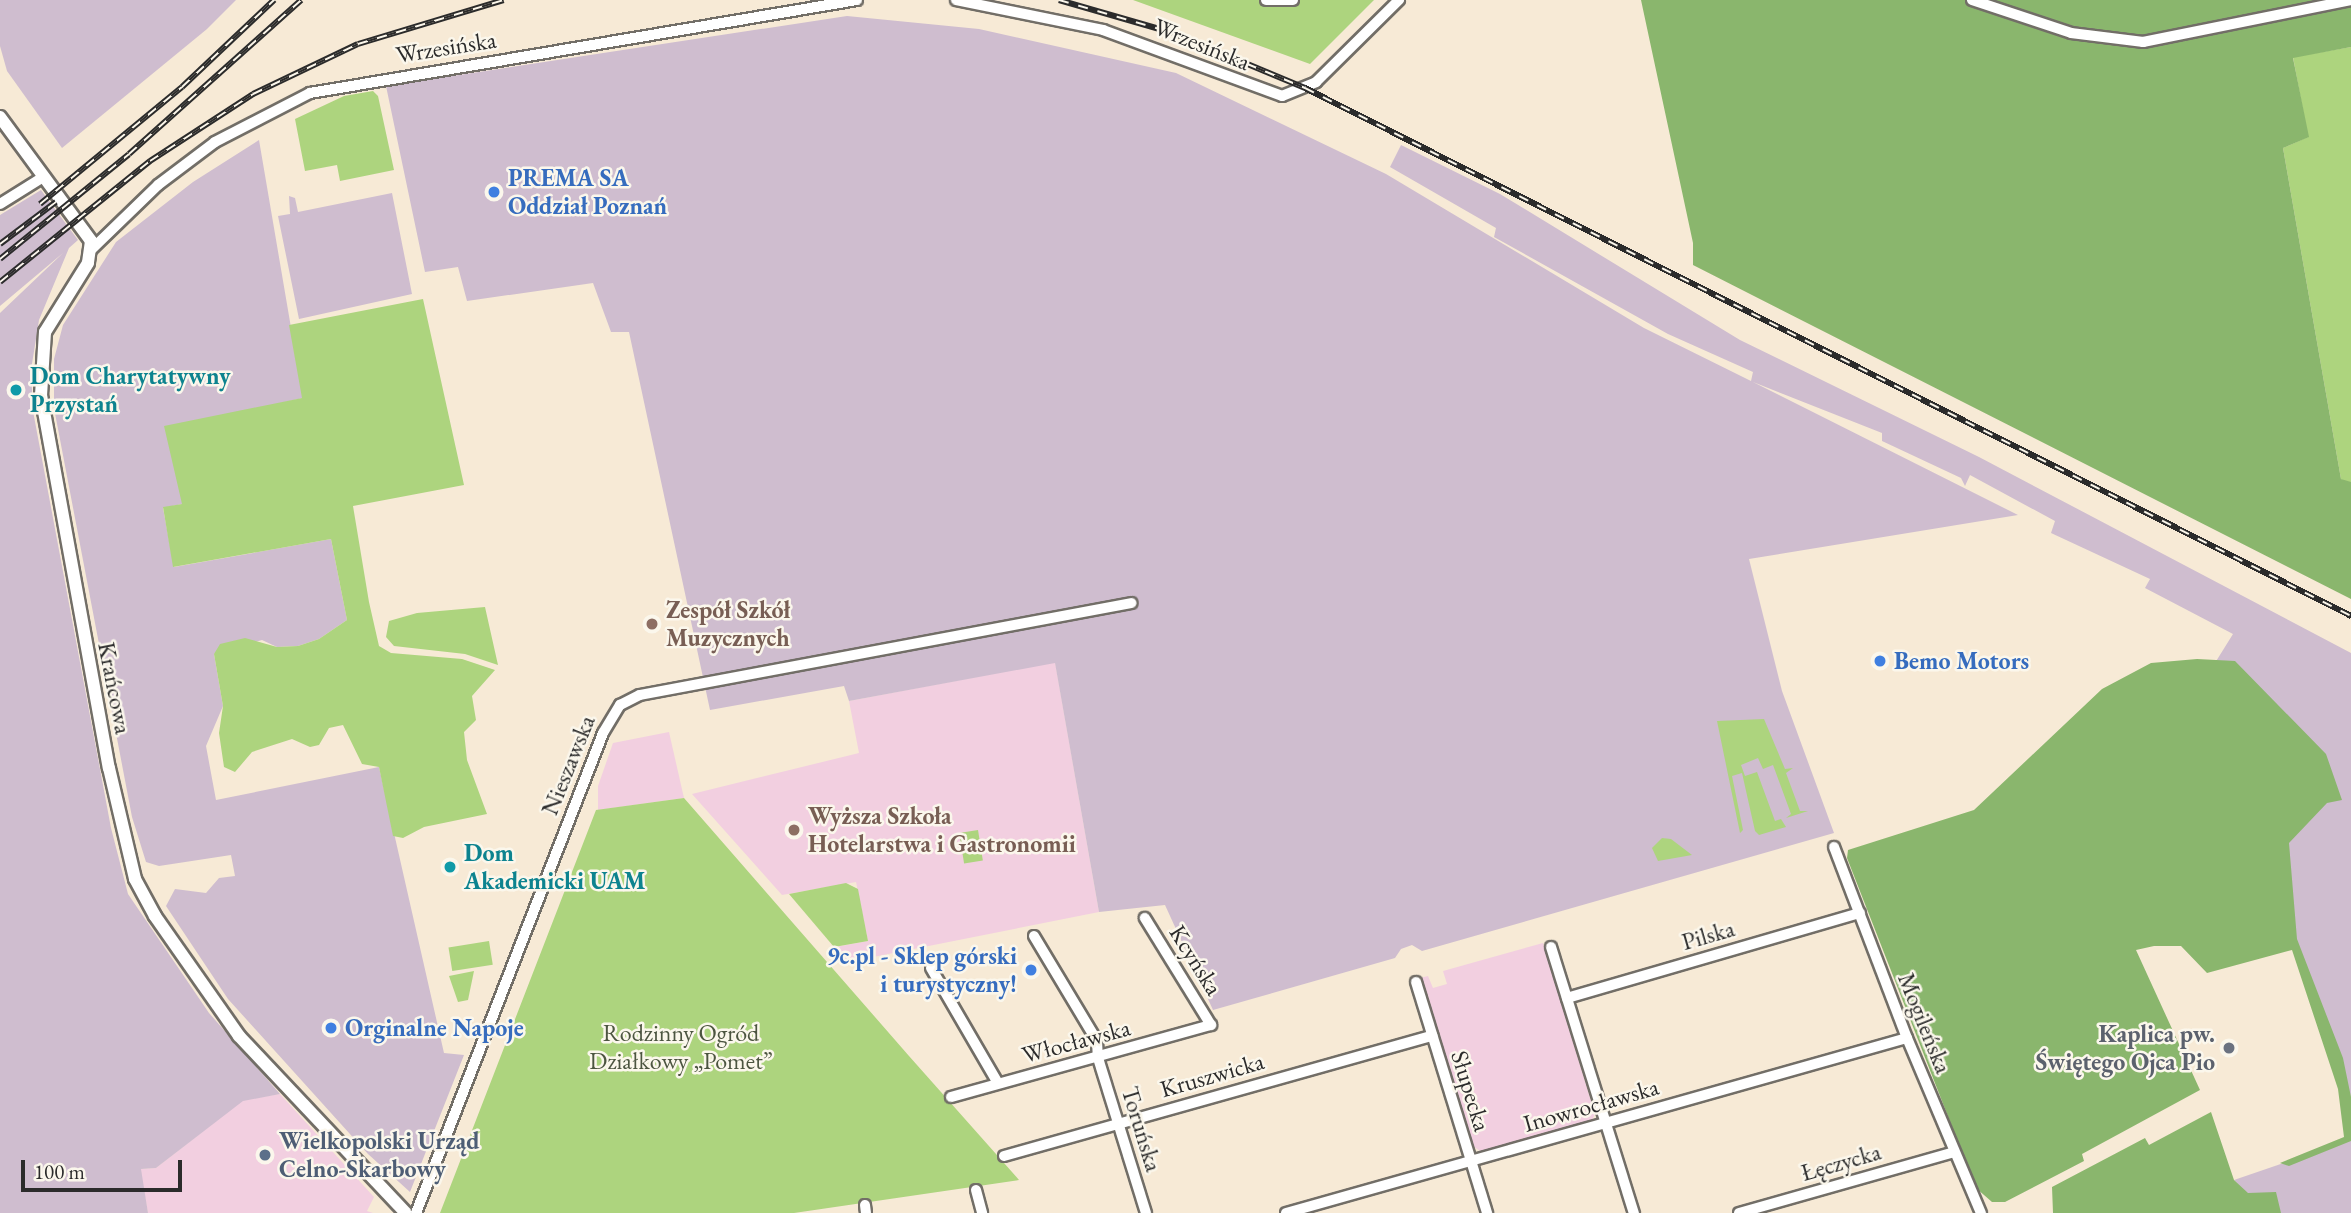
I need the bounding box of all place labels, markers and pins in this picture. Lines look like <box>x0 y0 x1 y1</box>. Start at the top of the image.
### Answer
place label: PREMA SA Oddział Poznań <box>508 164 667 220</box>
marker: PREMA SA Oddział Poznań <box>486 184 502 200</box>
place label: Dom Charytatywny Przystań <box>30 362 231 418</box>
marker: Dom Charytatywny Przystań <box>8 382 24 398</box>
place label: Zespół Szkół Muzycznych <box>666 596 790 652</box>
marker: Zespół Szkół Muzycznych <box>644 616 660 632</box>
place label: Bemo Motors <box>1894 647 2029 675</box>
marker: Bemo Motors <box>1872 653 1888 669</box>
place label: Wyższa Szkoła Hotelarstwa i Gastronomii <box>808 802 1076 858</box>
marker: Wyższa Szkoła Hotelarstwa i Gastronomii <box>786 822 802 838</box>
place label: Dom Akademicki UAM <box>464 839 645 895</box>
marker: Dom Akademicki UAM <box>442 859 458 875</box>
place label: 9c.pl - Sklep górski i turystyczny! <box>827 942 1017 998</box>
marker: 9c.pl - Sklep górski i turystyczny! <box>1023 962 1039 978</box>
place label: Orginalne Napoje <box>345 1014 524 1042</box>
marker: Orginalne Napoje <box>323 1020 339 1036</box>
place label: Kaplica pw. Świętego Ojca Pio <box>2035 1020 2215 1076</box>
marker: Kaplica pw. Świętego Ojca Pio <box>2221 1040 2237 1056</box>
place label: Wielkopolski Urząd Celno-Skarbowy <box>279 1127 479 1183</box>
marker: Wielkopolski Urząd Celno-Skarbowy <box>257 1147 273 1163</box>

